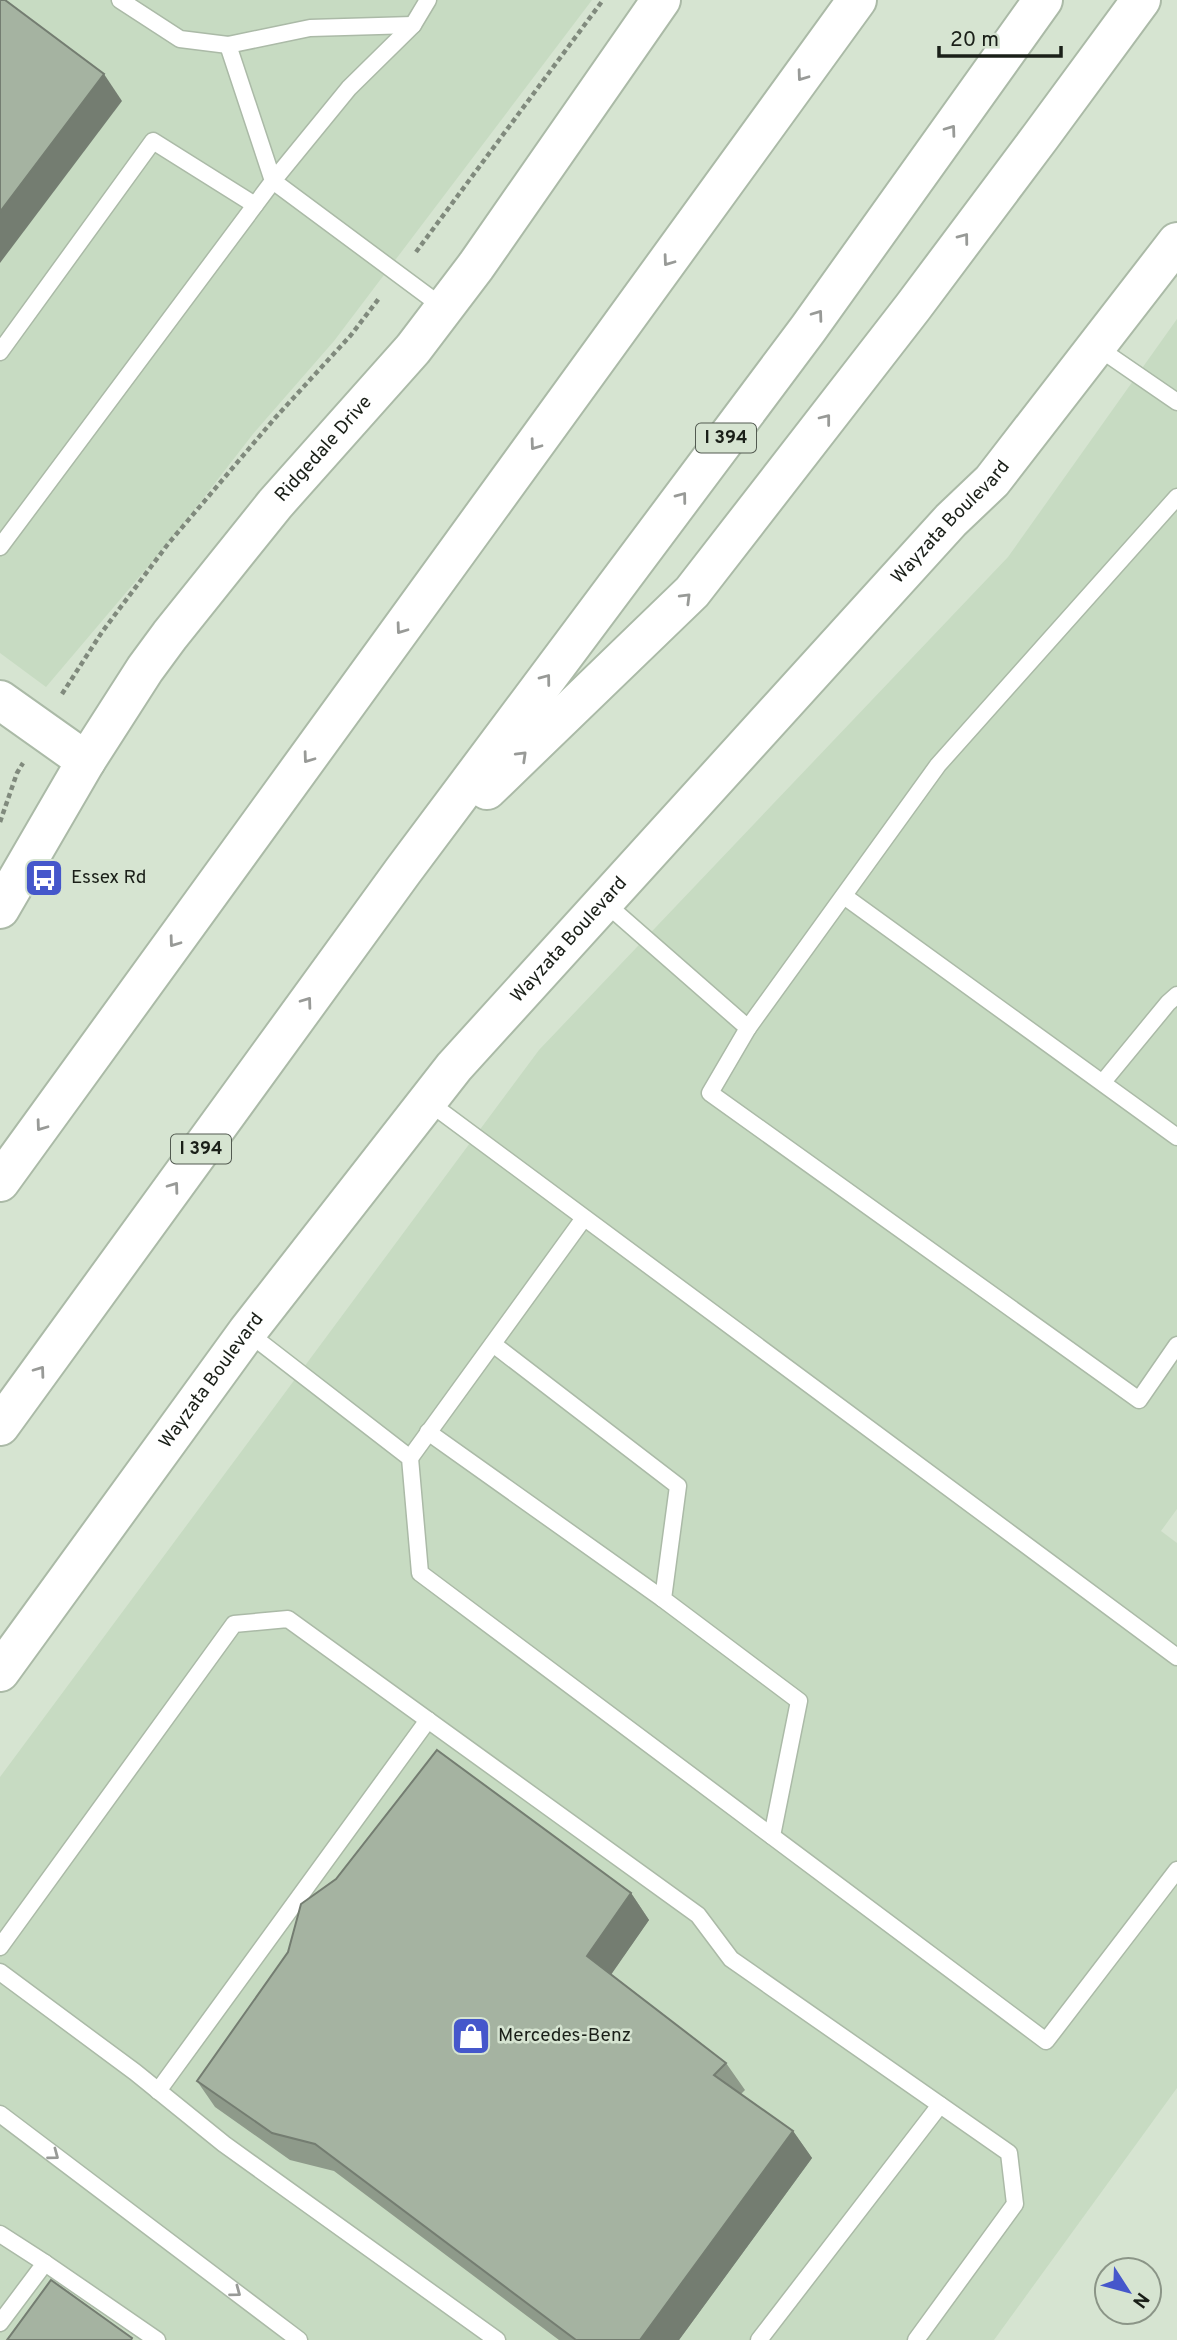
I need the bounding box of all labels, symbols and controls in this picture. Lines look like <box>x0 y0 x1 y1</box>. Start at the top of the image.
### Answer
scale bar <box>939 14 1062 58</box>
text: 20 m <box>950 27 999 54</box>
one-way arrow <box>797 69 810 81</box>
one-way arrow <box>942 125 955 138</box>
one-way arrow <box>956 233 969 246</box>
one-way arrow <box>664 253 676 266</box>
one-way arrow <box>810 310 823 323</box>
street label: Ridgedale Drive <box>270 391 378 507</box>
one-way arrow <box>817 414 830 426</box>
road number: I 394 <box>696 424 756 452</box>
one-way arrow <box>531 437 543 450</box>
street label: Wayzata Boulevard <box>887 456 1016 589</box>
one-way arrow <box>674 492 687 505</box>
one-way arrow <box>677 593 690 606</box>
one-way arrow <box>397 621 410 634</box>
one-way arrow <box>538 675 551 687</box>
one-way arrow <box>304 750 316 763</box>
one-way arrow <box>514 751 527 764</box>
bus stop icon: Essex Rd <box>23 857 65 899</box>
place label: Essex Rd <box>71 866 146 890</box>
street label: Wayzata Boulevard <box>506 872 633 1008</box>
one-way arrow <box>170 934 183 947</box>
one-way arrow <box>299 998 312 1010</box>
one-way arrow <box>36 1118 49 1131</box>
road number: I 394 <box>171 1134 231 1164</box>
one-way arrow <box>166 1182 178 1194</box>
street label: Wayzata Boulevard <box>154 1308 269 1453</box>
one-way arrow <box>32 1366 44 1379</box>
shop icon: Mercedes-Benz <box>450 2015 492 2057</box>
place label: Mercedes-Benz <box>498 2024 631 2048</box>
one-way arrow <box>47 2147 59 2160</box>
north arrow <box>1093 2256 1163 2326</box>
one-way arrow <box>228 2284 241 2297</box>
text: N <box>1126 2287 1154 2312</box>

